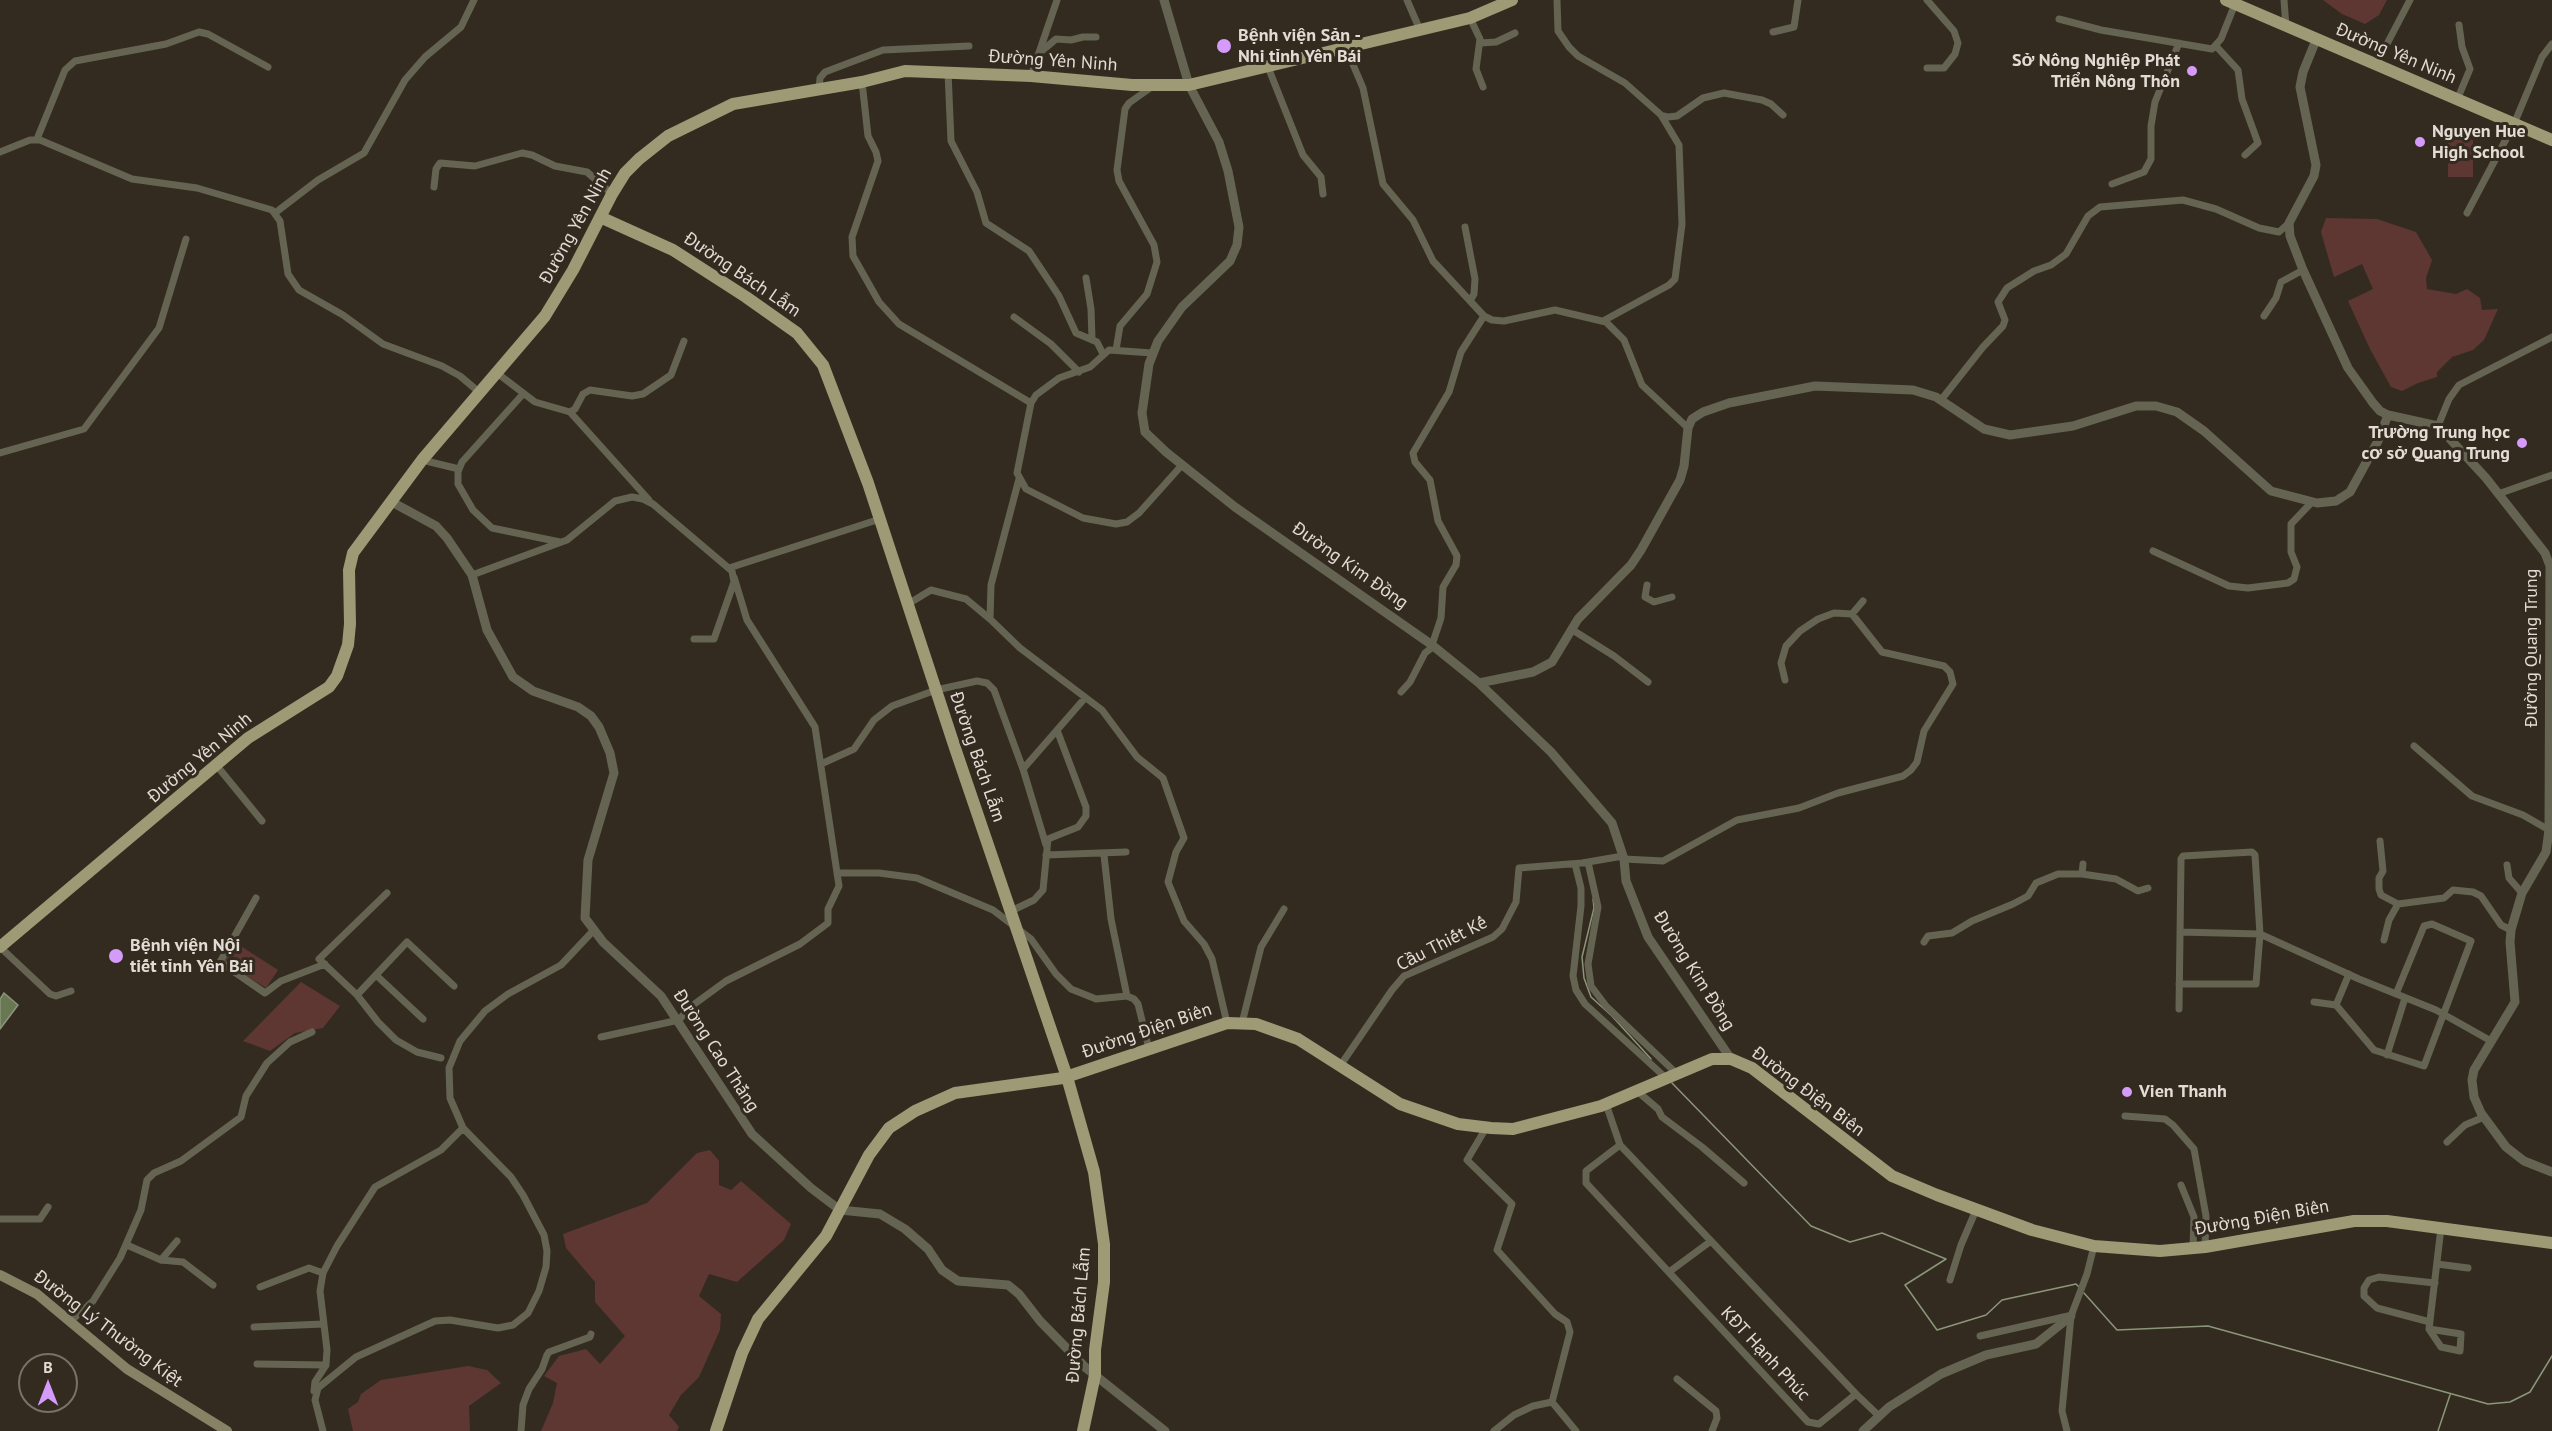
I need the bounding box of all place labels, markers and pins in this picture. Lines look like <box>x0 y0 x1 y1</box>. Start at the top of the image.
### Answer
place label: Bệnh viện Sản - Nhi tỉnh Yên Bái <box>1238 25 1361 68</box>
marker: Bệnh viện Sản - Nhi tỉnh Yên Bái <box>1215 37 1233 55</box>
place label: Sở Nông Nghiệp Phát Triển Nông Thôn <box>2012 50 2180 92</box>
marker: Sở Nông Nghiệp Phát Triển Nông Thôn <box>2185 64 2199 78</box>
place label: Nguyen Hue High School <box>2432 121 2526 164</box>
marker: Nguyen Hue High School <box>2413 135 2427 149</box>
place label: Trường Trung học cơ sở Quang Trung <box>2361 422 2510 464</box>
marker: Trường Trung học cơ sở Quang Trung <box>2515 436 2529 450</box>
place label: Bệnh viện Nội tiết tỉnh Yên Bái <box>130 935 253 978</box>
marker: Bệnh viện Nội tiết tỉnh Yên Bái <box>107 947 125 965</box>
place label: Vien Thanh <box>2139 1081 2227 1103</box>
marker: Vien Thanh <box>2120 1085 2134 1099</box>

